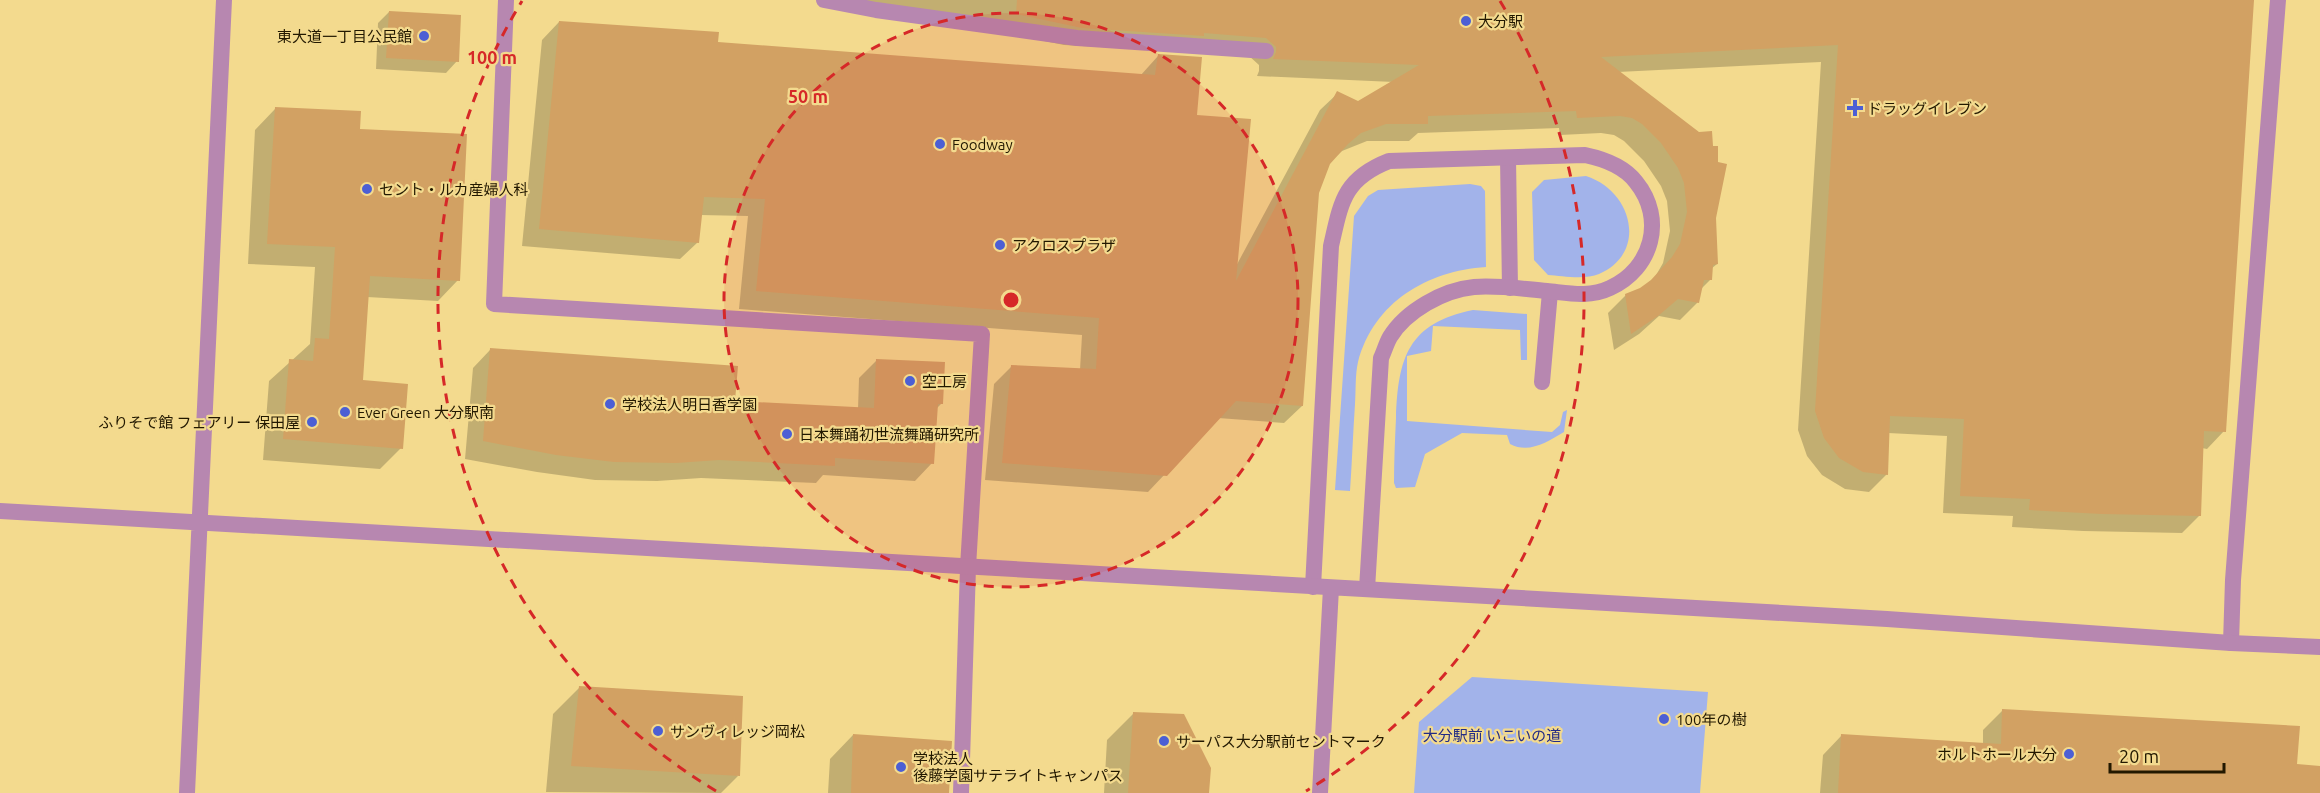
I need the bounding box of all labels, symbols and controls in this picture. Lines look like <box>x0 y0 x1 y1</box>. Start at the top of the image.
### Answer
place label: 大分駅 <box>1478 13 1523 30</box>
marker: 大分駅 <box>1459 14 1473 28</box>
place label: 東大道一丁目公民館 <box>277 28 412 45</box>
marker: 東大道一丁目公民館 <box>417 29 431 43</box>
text: 100 m <box>467 47 517 67</box>
text: 50 m <box>788 86 828 106</box>
place label: ドラッグイレブン <box>1867 100 1987 117</box>
marker: ドラッグイレブン <box>1848 101 1862 115</box>
place label: Foodway <box>952 136 1013 153</box>
marker: Foodway <box>933 137 947 151</box>
place label: セント・ルカ産婦人科 <box>379 181 529 198</box>
marker: セント・ルカ産婦人科 <box>360 182 374 196</box>
place label: アクロスプラザ <box>1012 237 1116 254</box>
marker: アクロスプラザ <box>993 238 1007 252</box>
centre of rings <box>1001 290 1021 310</box>
place label: 空工房 <box>922 373 967 390</box>
marker: 空工房 <box>903 374 917 388</box>
place label: 学校法人明日香学園 <box>622 396 757 413</box>
marker: 学校法人明日香学園 <box>603 397 617 411</box>
place label: Ever Green 大分駅南 <box>357 404 494 421</box>
marker: Ever Green 大分駅南 <box>338 405 352 419</box>
place label: ふりそで館 フェアリー 保田屋 <box>98 414 300 431</box>
marker: ふりそで館 フェアリー 保田屋 <box>305 415 319 429</box>
place label: 日本舞踊初世流舞踊研究所 <box>799 426 979 443</box>
marker: 日本舞踊初世流舞踊研究所 <box>780 427 794 441</box>
place label: 100年の樹 <box>1676 711 1746 728</box>
marker: 100年の樹 <box>1657 712 1671 726</box>
place label: サンヴィレッジ岡松 <box>670 723 805 740</box>
marker: サンヴィレッジ岡松 <box>651 724 665 738</box>
park label: 大分駅前 いこいの道 <box>1423 727 1561 744</box>
place label: サーパス大分駅前セントマーク <box>1176 733 1386 750</box>
marker: サーパス大分駅前セントマーク <box>1157 734 1171 748</box>
scale bar <box>2110 736 2224 774</box>
place label: ホルトホール大分 <box>1937 746 2057 763</box>
text: 20 m <box>2119 746 2159 766</box>
marker: ホルトホール大分 <box>2062 747 2076 761</box>
place label: 学校法人 後藤学園サテライトキャンパス <box>913 750 1123 784</box>
marker: 学校法人 後藤学園サテライトキャンパス <box>894 760 908 774</box>

